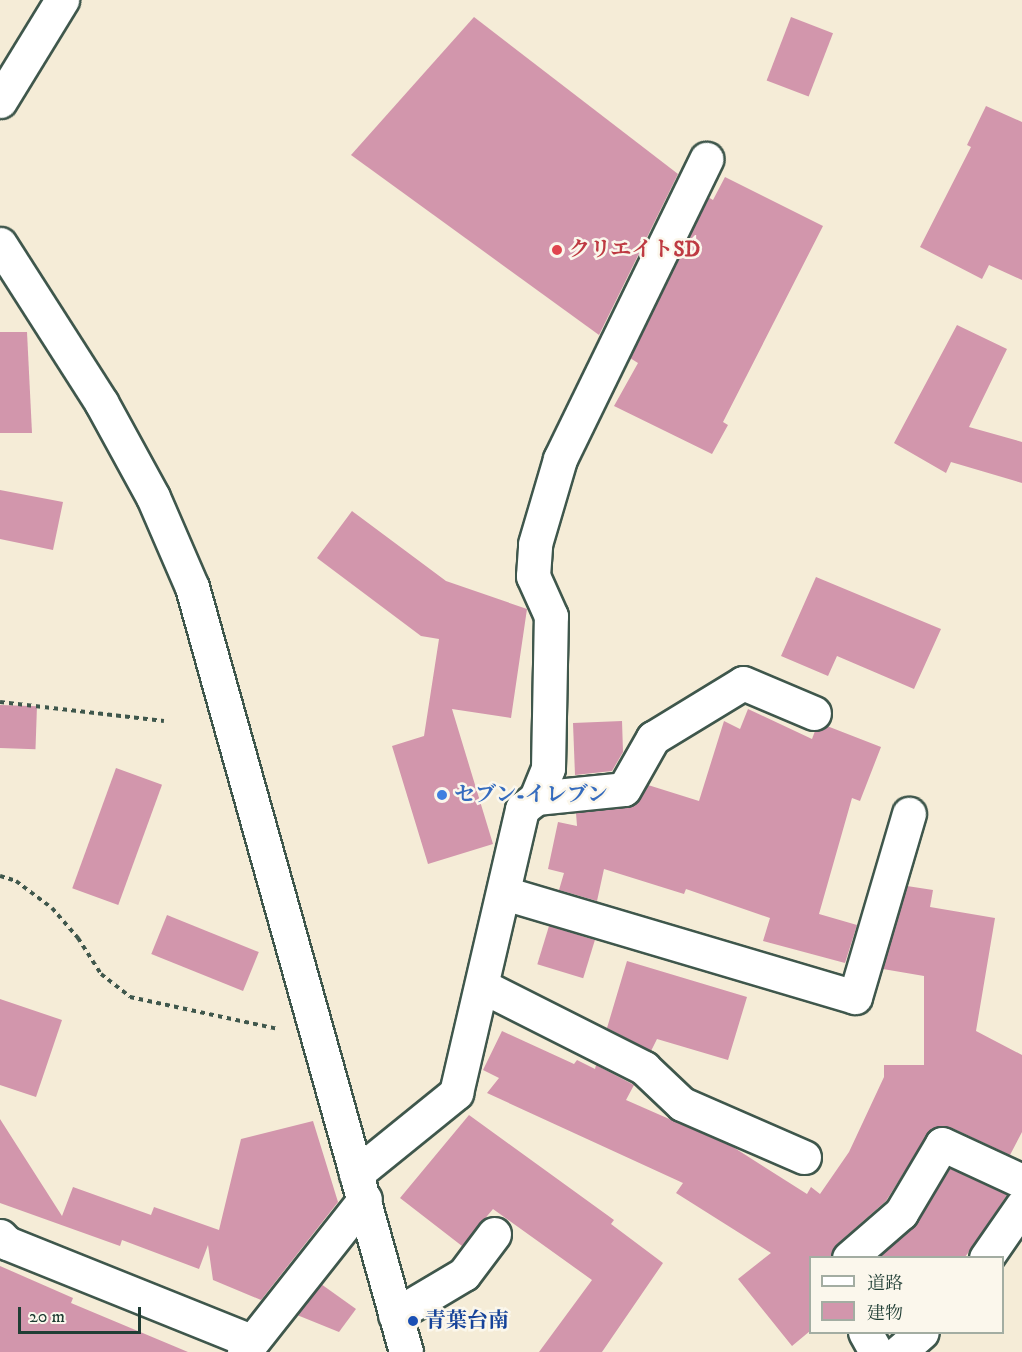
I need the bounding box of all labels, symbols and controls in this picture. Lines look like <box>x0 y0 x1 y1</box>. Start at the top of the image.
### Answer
place label: クリエイトSD <box>569 237 701 263</box>
marker: クリエイトSD <box>550 243 564 257</box>
place label: セブン-イレブン <box>454 782 610 808</box>
marker: セブン-イレブン <box>435 788 449 802</box>
legend <box>809 1256 1004 1334</box>
text: 道路 <box>867 1273 903 1295</box>
scale bar <box>21 1295 144 1333</box>
text: 建物 <box>867 1303 903 1325</box>
text: 20 m <box>29 1306 65 1328</box>
place label: 青葉台南 <box>425 1308 509 1334</box>
marker: 青葉台南 <box>406 1314 420 1328</box>

